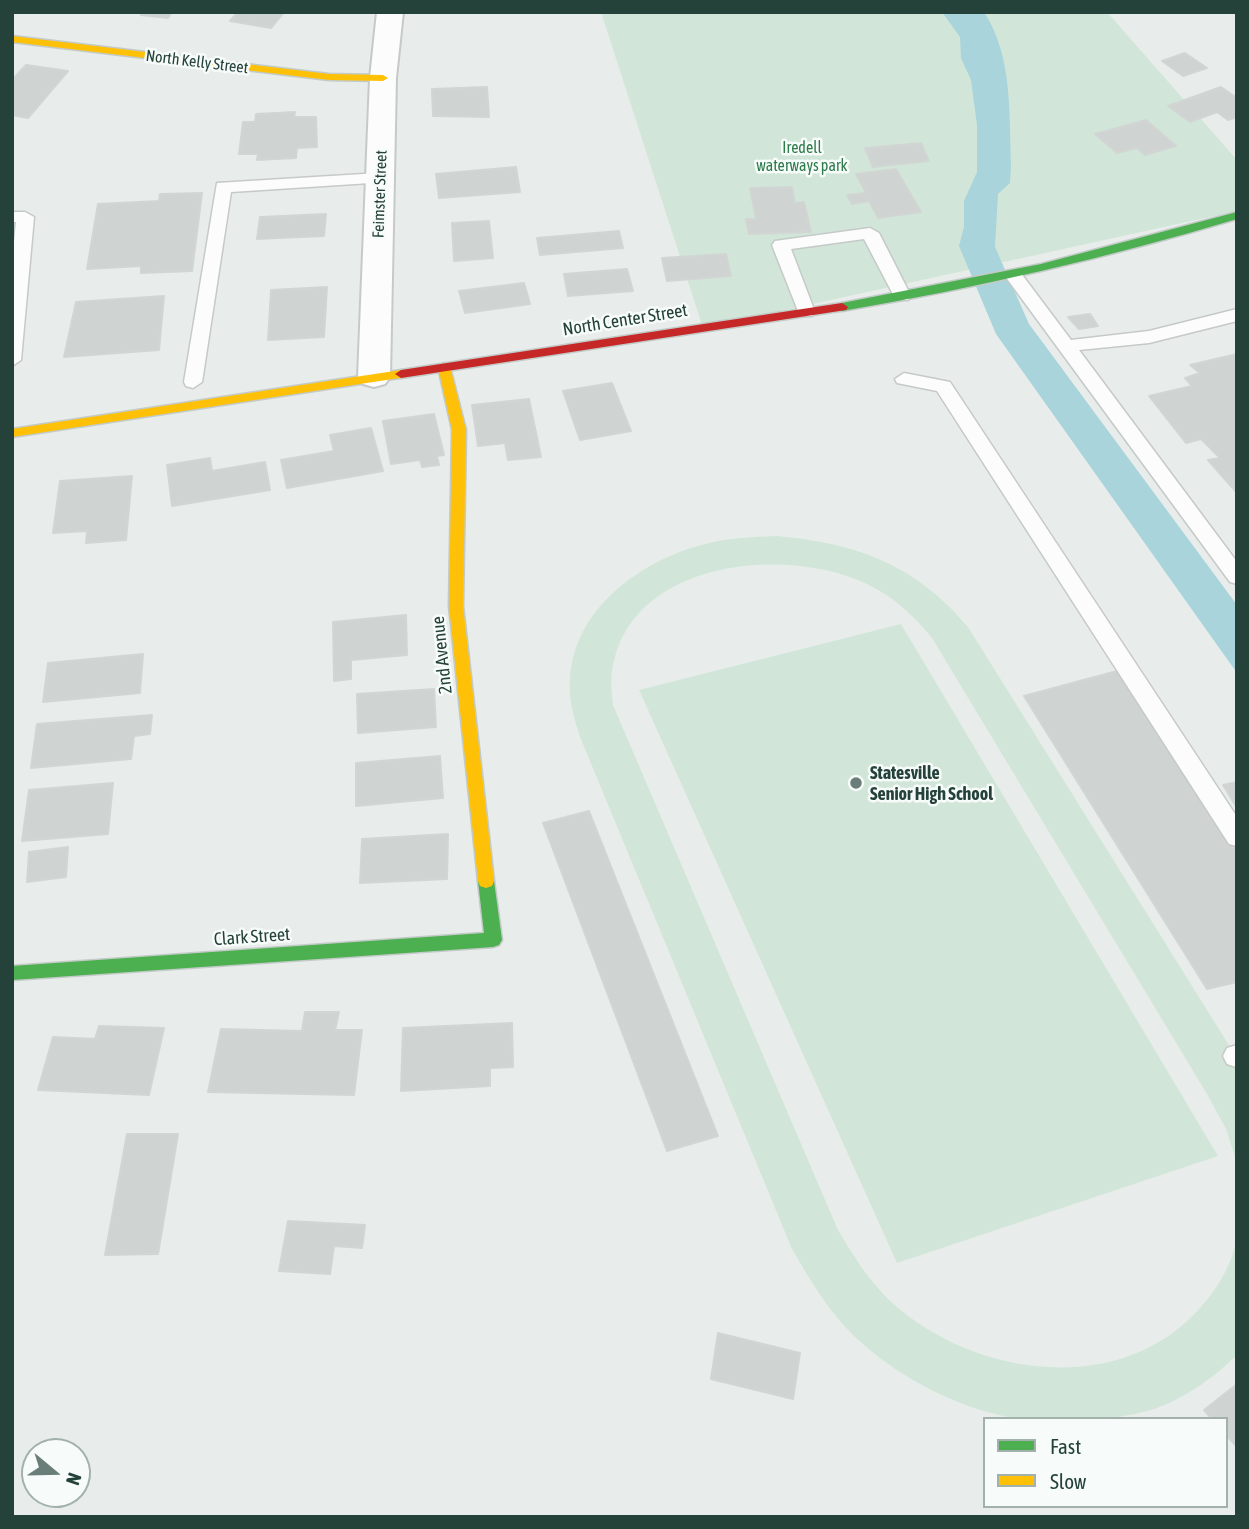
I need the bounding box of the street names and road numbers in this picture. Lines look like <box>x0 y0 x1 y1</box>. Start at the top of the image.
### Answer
street label: North Kelly Street <box>145 46 249 78</box>
street label: Feimster Street <box>369 150 391 238</box>
street label: North Center Street <box>561 299 689 341</box>
street label: 2nd Avenue <box>427 615 457 695</box>
street label: Clark Street <box>213 924 291 950</box>

